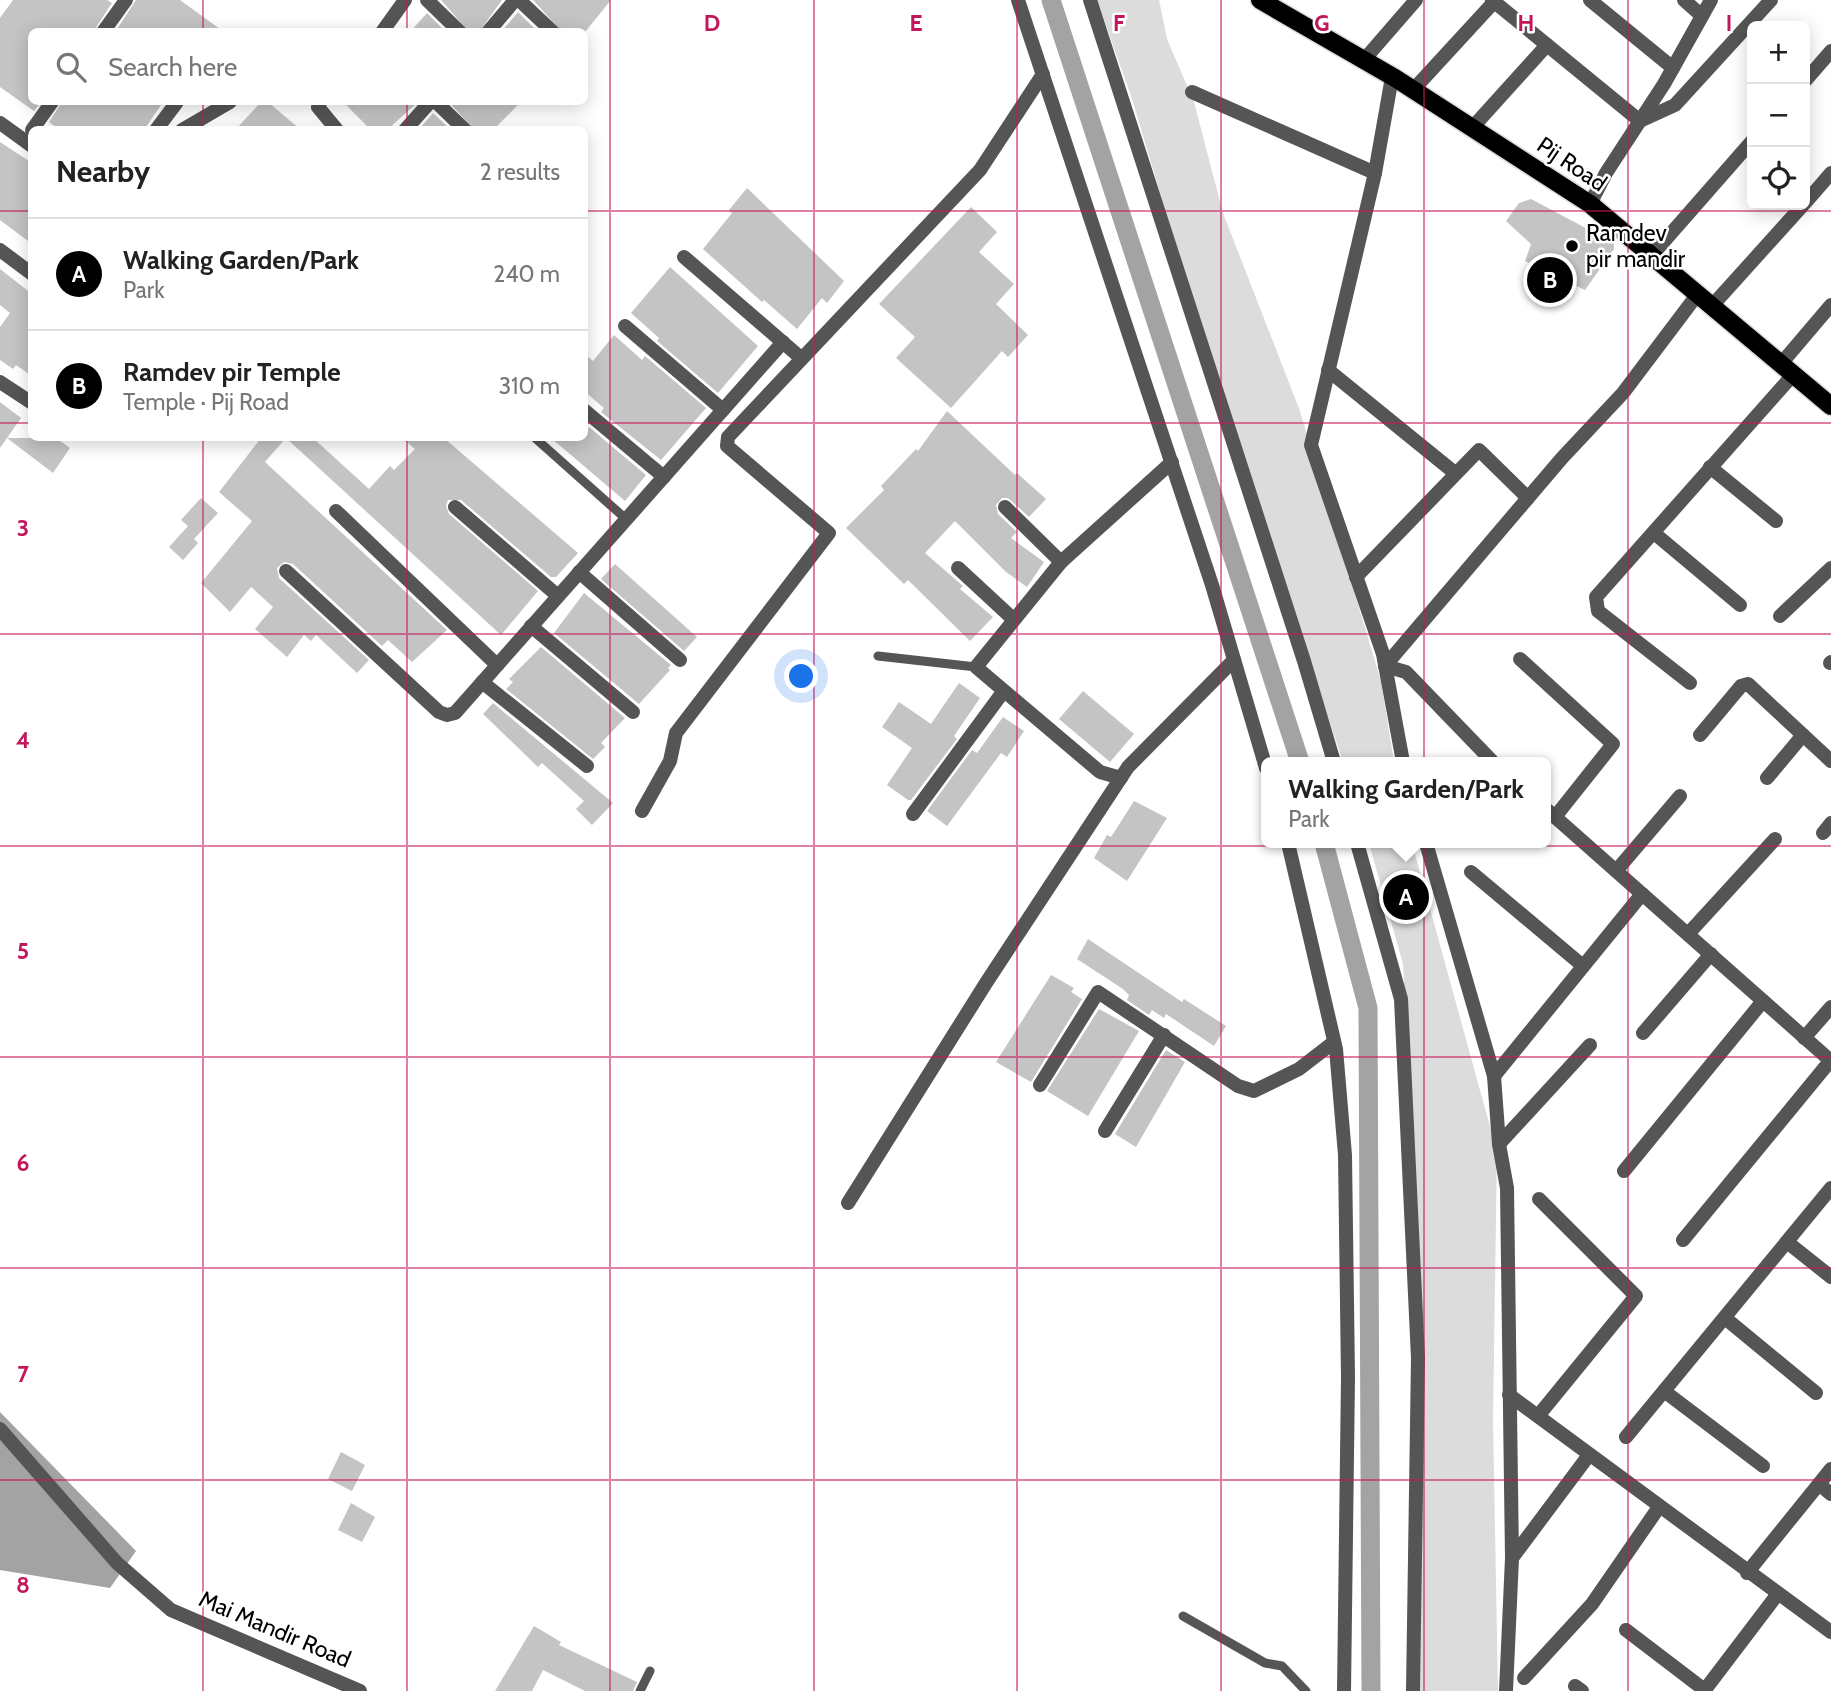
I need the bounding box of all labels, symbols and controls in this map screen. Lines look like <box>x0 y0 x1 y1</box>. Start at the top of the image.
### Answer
text: D <box>704 9 720 37</box>
text: E <box>909 9 923 37</box>
text: F <box>1113 9 1125 37</box>
text: G <box>1314 9 1330 37</box>
text: H <box>1518 9 1534 37</box>
text: I <box>1726 9 1732 37</box>
map controls <box>1747 21 1810 210</box>
button: + <box>1747 21 1810 84</box>
search box <box>28 28 588 105</box>
icon: search <box>52 48 90 86</box>
text: Search here <box>108 51 237 83</box>
button: − <box>1747 84 1810 147</box>
street label: Pij Road <box>1532 131 1612 197</box>
button: locate <box>1747 147 1810 210</box>
text: Nearby <box>56 153 150 190</box>
text: 2 results <box>480 158 560 186</box>
place label: Ramdev pir mandir <box>1586 219 1686 273</box>
marker: Ramdev pir mandir <box>1564 238 1580 254</box>
text: Walking Garden/Park <box>123 244 359 276</box>
pin: B <box>1527 254 1573 306</box>
text: A <box>72 260 86 288</box>
text: 240 m <box>493 260 560 288</box>
text: Park <box>123 276 164 304</box>
text: Ramdev pir Temple <box>123 356 341 388</box>
text: B <box>72 372 86 400</box>
text: 310 m <box>499 372 560 400</box>
text: Temple · Pij Road <box>123 388 289 416</box>
text: 3 <box>17 514 29 542</box>
your location <box>784 659 818 693</box>
text: 4 <box>16 726 30 754</box>
popup <box>1261 757 1551 848</box>
text: Walking Garden/Park <box>1288 773 1524 805</box>
text: Park <box>1288 805 1330 833</box>
pin: A <box>1383 871 1429 923</box>
text: 5 <box>17 937 29 965</box>
text: 6 <box>17 1149 29 1177</box>
text: 7 <box>17 1360 29 1388</box>
text: 8 <box>16 1571 30 1599</box>
street label: Mai Mandir Road <box>195 1584 355 1674</box>

